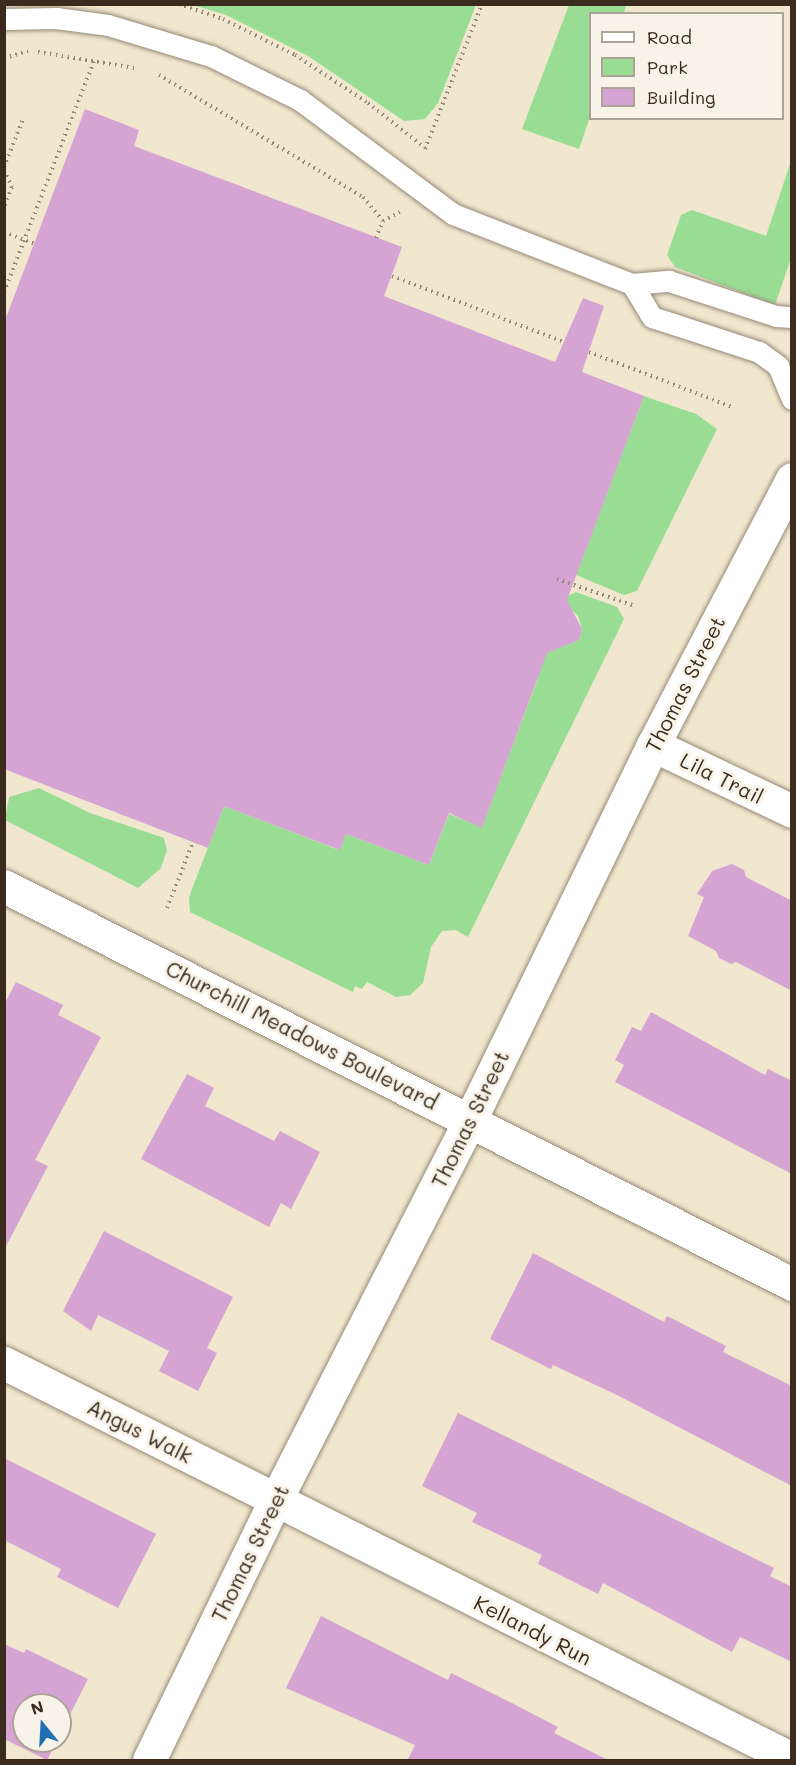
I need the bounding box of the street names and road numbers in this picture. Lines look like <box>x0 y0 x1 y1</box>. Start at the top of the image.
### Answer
street label: Thomas Street <box>640 612 730 756</box>
street label: Lila Trail <box>676 747 768 809</box>
street label: Churchill Meadows Boulevard <box>162 955 442 1115</box>
street label: Thomas Street <box>426 1046 514 1192</box>
street label: Angus Walk <box>83 1394 197 1468</box>
street label: Thomas Street <box>206 1480 294 1626</box>
street label: Kellandy Run <box>470 1590 596 1670</box>

